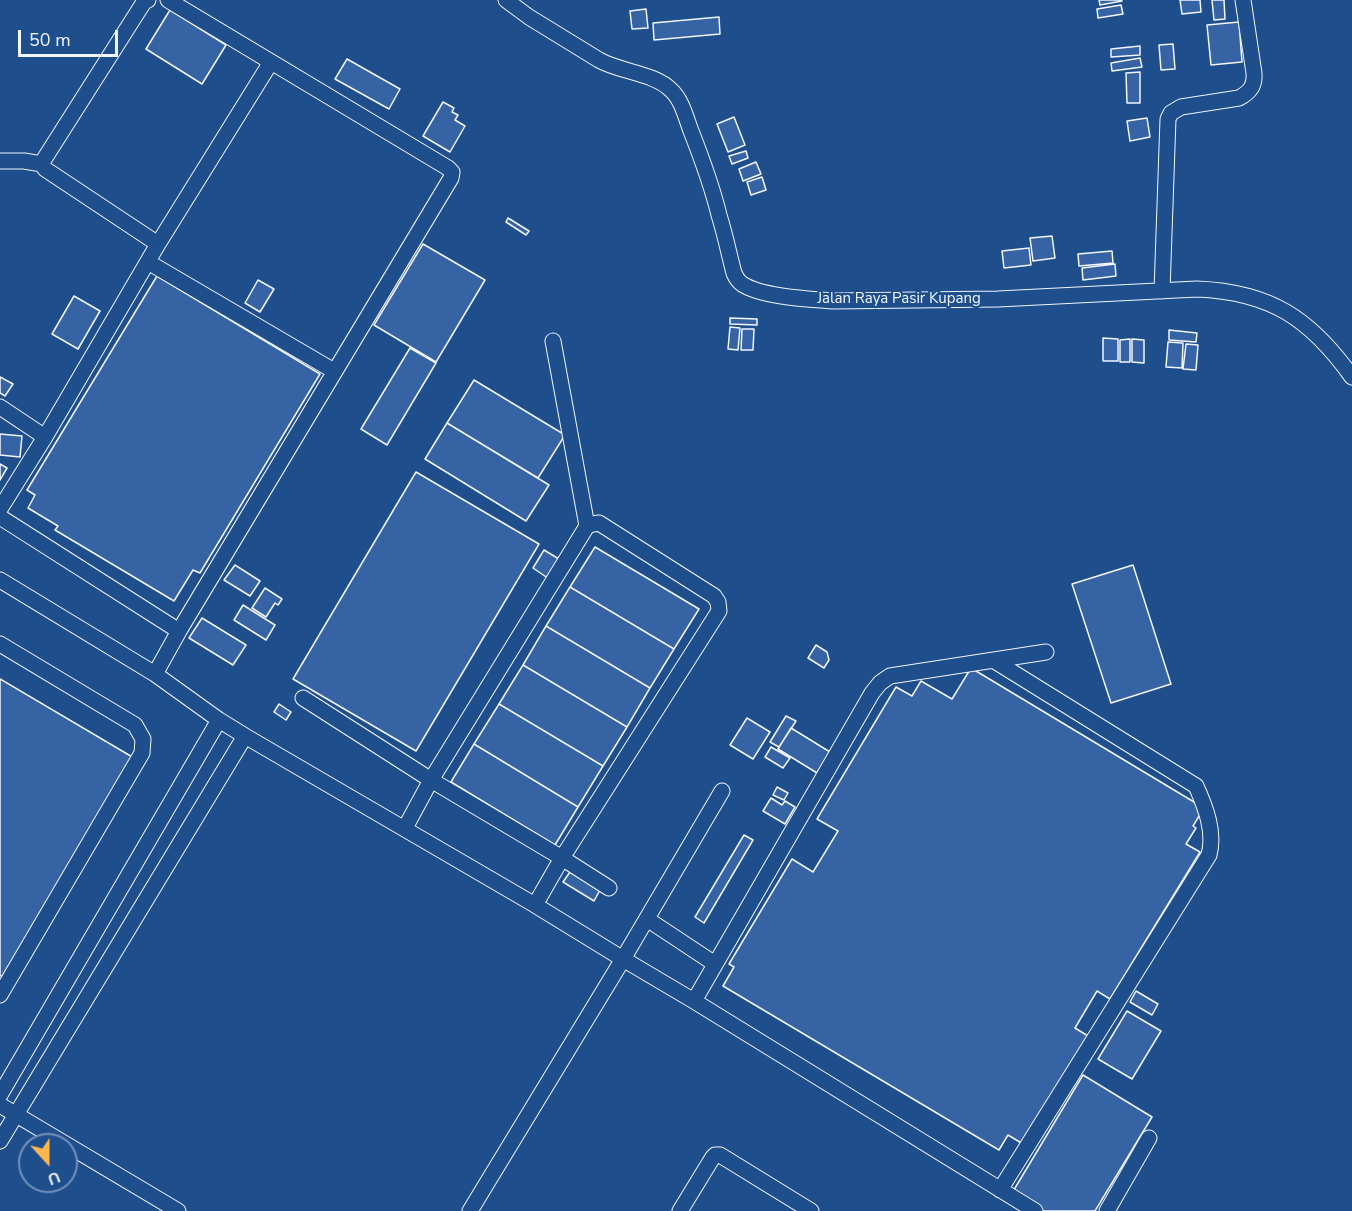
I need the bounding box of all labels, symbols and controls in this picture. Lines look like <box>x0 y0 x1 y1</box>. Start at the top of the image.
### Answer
scale bar <box>21 18 122 56</box>
text: 50 m <box>29 28 71 52</box>
street label: Jalan Raya Pasir Kupang <box>817 290 981 308</box>
north arrow <box>18 1133 78 1193</box>
text: U <box>44 1166 63 1190</box>

